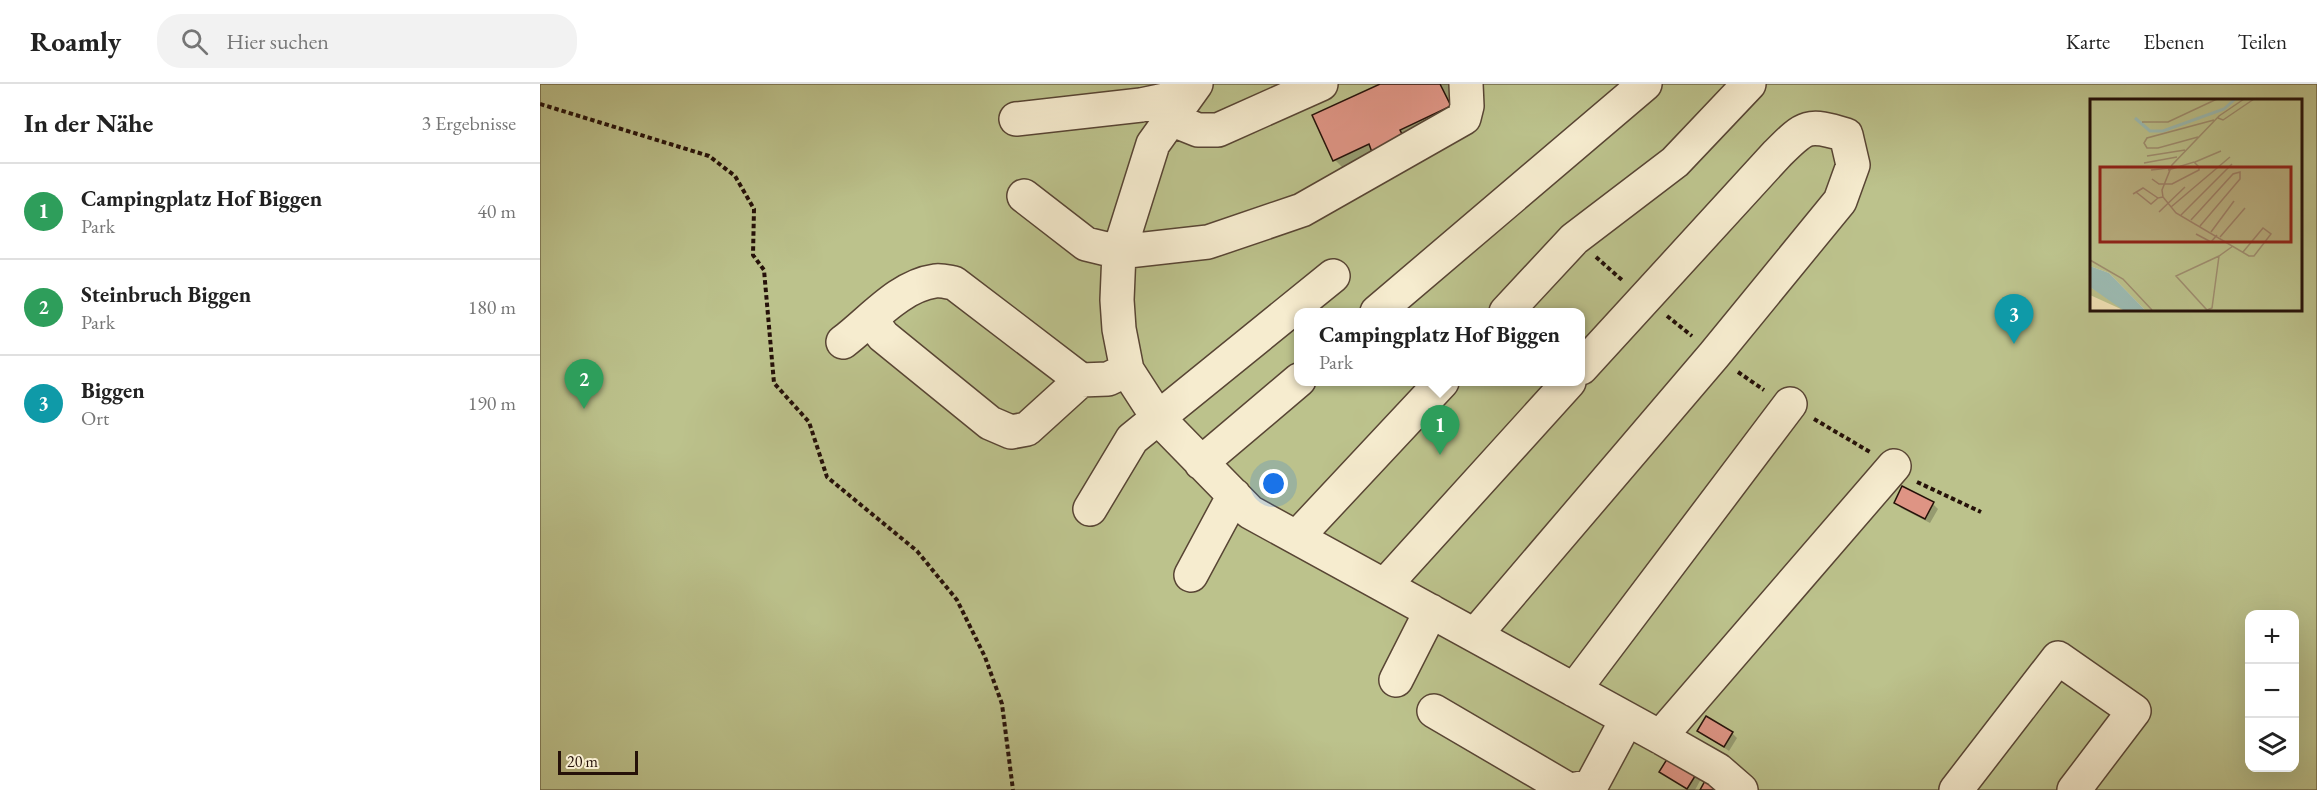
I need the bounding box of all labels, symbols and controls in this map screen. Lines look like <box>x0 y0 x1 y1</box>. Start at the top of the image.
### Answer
search box <box>157 14 577 68</box>
text: Roamly <box>30 23 121 59</box>
icon: search <box>178 25 211 58</box>
text: Hier suchen <box>226 27 329 56</box>
text: Karte <box>2066 28 2110 55</box>
text: Ebenen <box>2143 28 2204 55</box>
text: Teilen <box>2237 28 2287 55</box>
inset map <box>2090 99 2302 310</box>
text: In der Nähe <box>24 106 153 140</box>
text: 3 Ergebnisse <box>421 110 516 136</box>
text: Campingplatz Hof Biggen <box>81 184 322 213</box>
text: 1 <box>38 198 49 224</box>
text: 40 m <box>477 198 516 224</box>
text: Park <box>81 213 115 239</box>
text: Steinbruch Biggen <box>81 280 251 309</box>
text: 2 <box>38 294 49 320</box>
text: 180 m <box>468 294 516 320</box>
pin: 3 <box>1994 294 2034 344</box>
popup <box>1294 308 1585 386</box>
text: Park <box>81 309 115 335</box>
text: Campingplatz Hof Biggen <box>1319 320 1560 349</box>
text: Park <box>1319 349 1353 375</box>
pin: 2 <box>564 360 603 409</box>
text: Biggen <box>81 376 145 405</box>
text: 3 <box>38 390 49 416</box>
text: 190 m <box>468 390 516 416</box>
text: Ort <box>81 405 109 431</box>
pin: 1 <box>1420 406 1460 455</box>
your location <box>1259 469 1288 498</box>
map controls <box>2245 610 2299 772</box>
button: + <box>2245 610 2299 664</box>
button: − <box>2245 664 2299 718</box>
button: layers <box>2245 718 2299 772</box>
scale bar <box>558 748 638 776</box>
text: 20 m <box>567 751 598 772</box>

